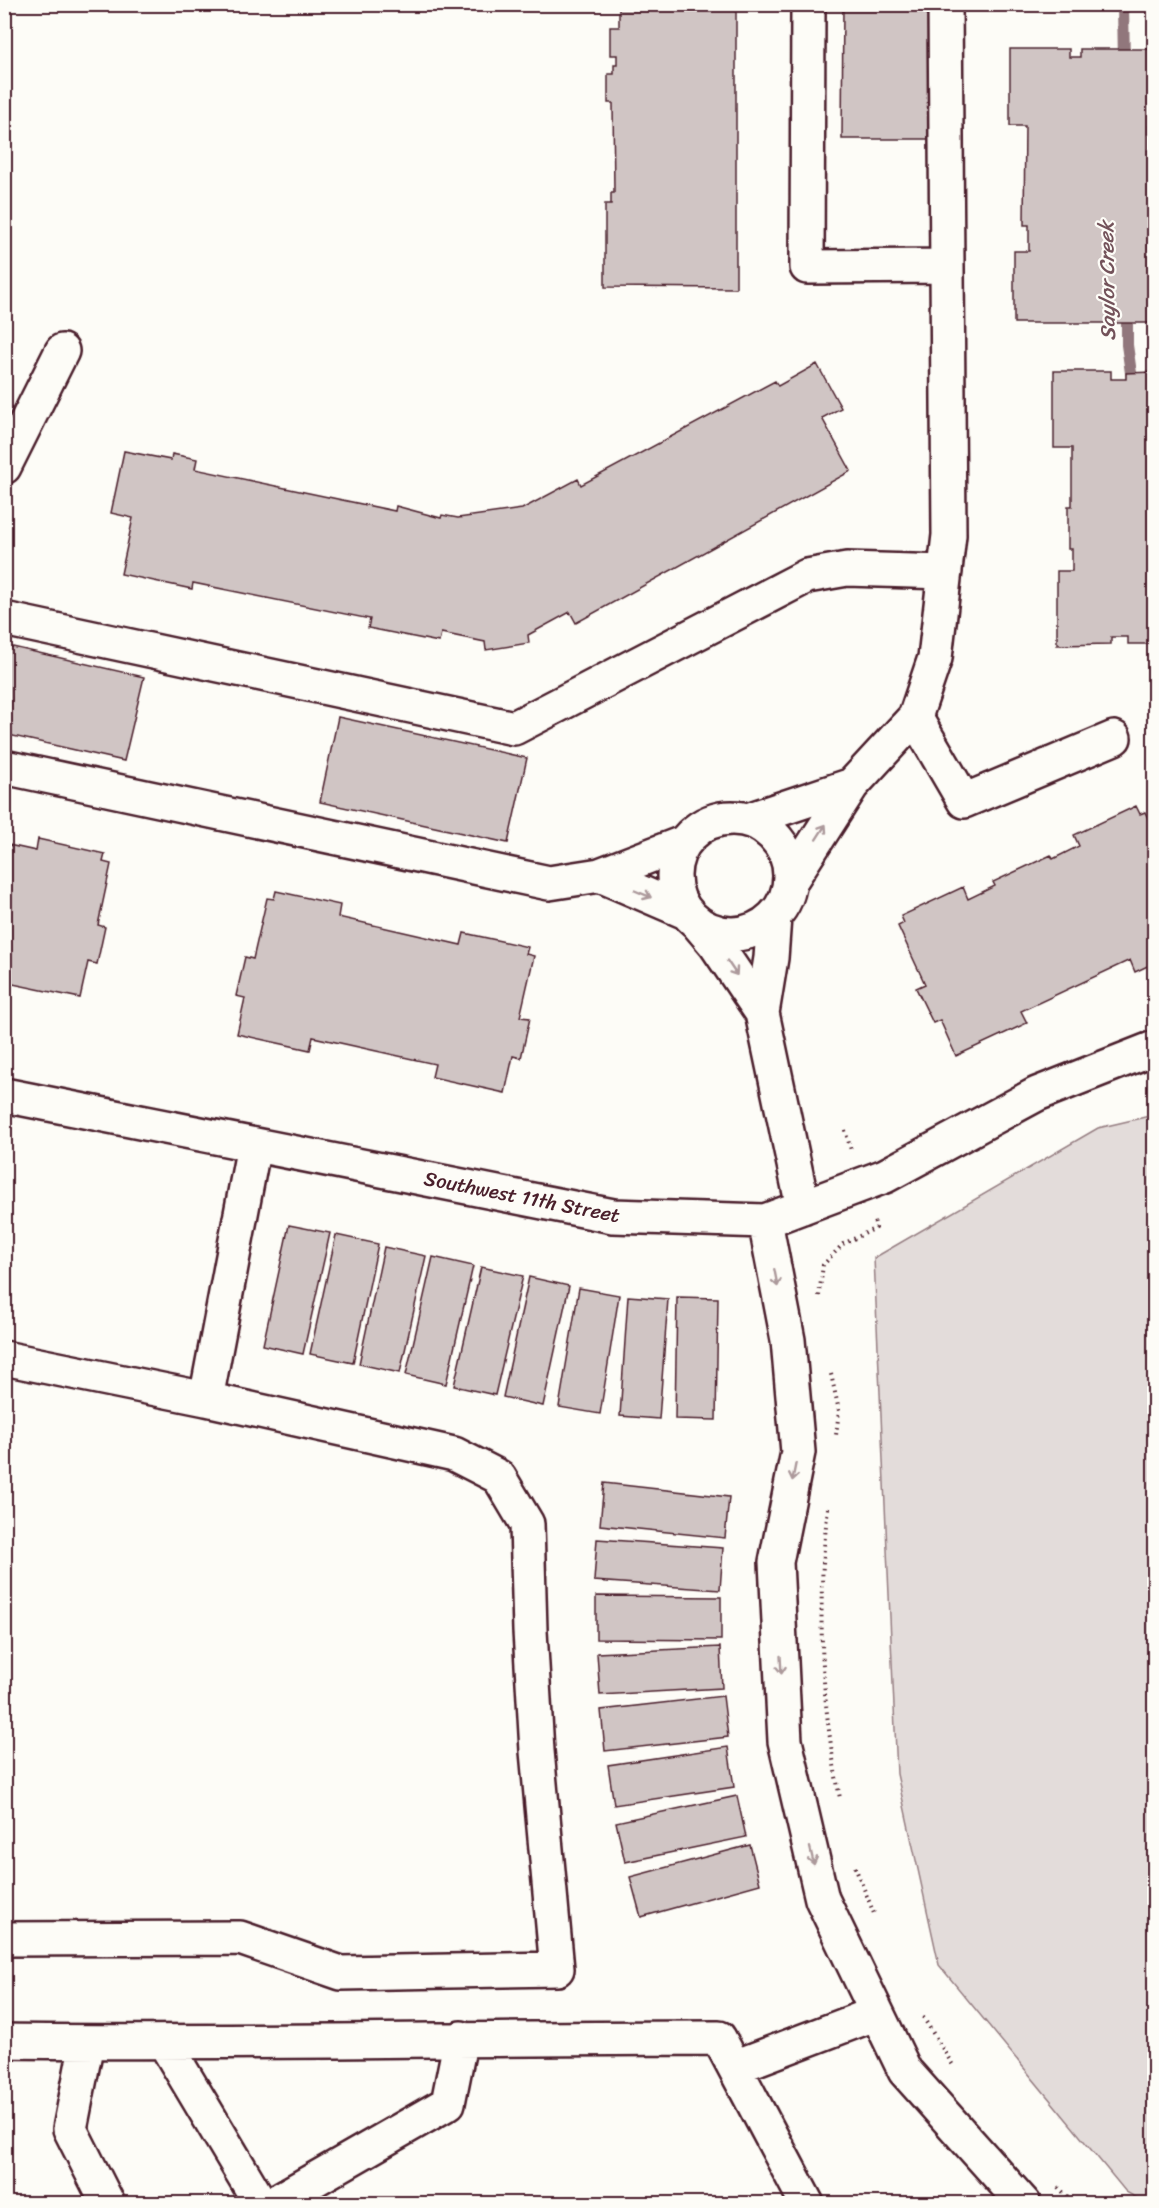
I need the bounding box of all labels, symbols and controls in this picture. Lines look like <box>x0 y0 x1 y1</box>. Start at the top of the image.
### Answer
water label: Saylor Creek <box>1087 218 1127 341</box>
one-way arrow <box>815 824 828 841</box>
one-way arrow <box>634 889 652 900</box>
one-way arrow <box>726 959 738 976</box>
street label: Southwest 11th Street <box>421 1161 623 1233</box>
one-way arrow <box>771 1268 782 1288</box>
one-way arrow <box>788 1461 799 1481</box>
one-way arrow <box>776 1654 787 1674</box>
one-way arrow <box>807 1847 819 1866</box>

